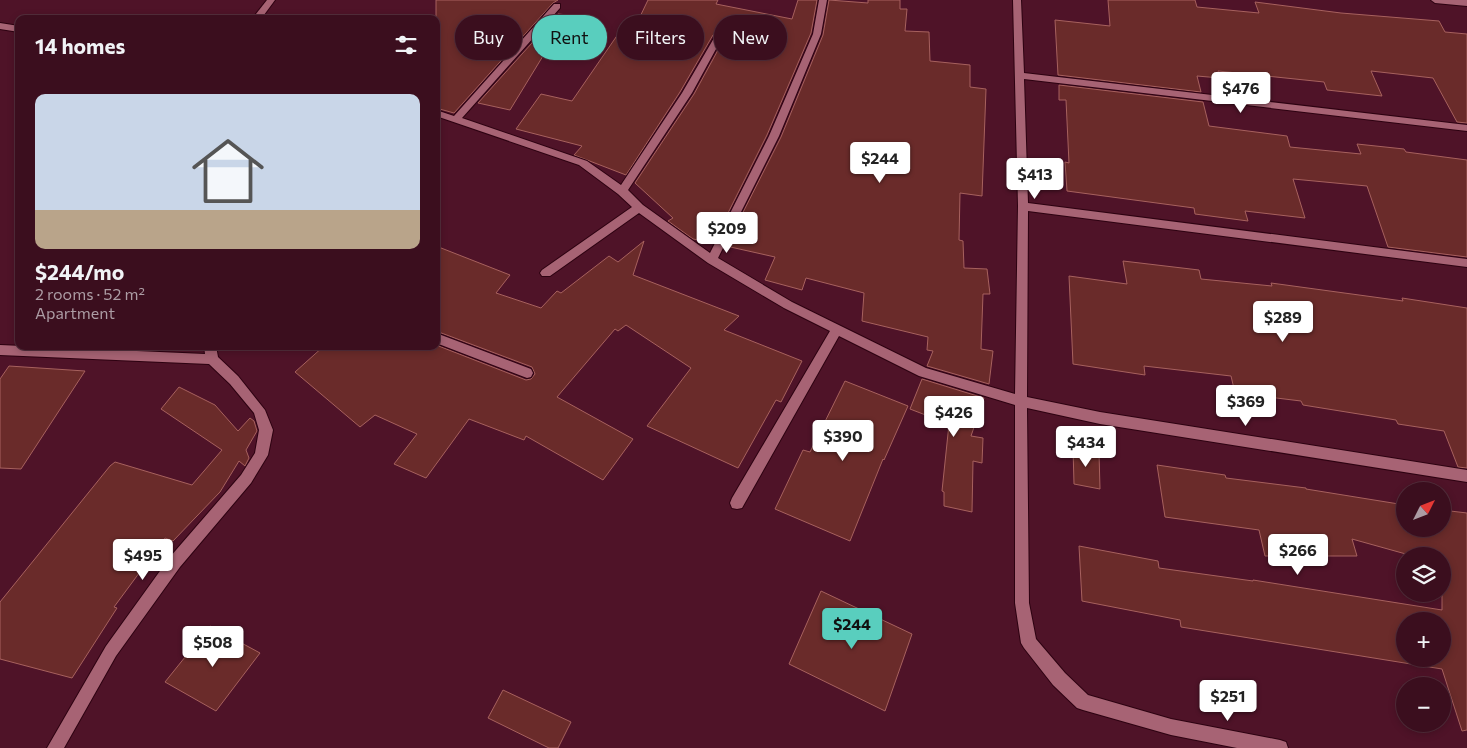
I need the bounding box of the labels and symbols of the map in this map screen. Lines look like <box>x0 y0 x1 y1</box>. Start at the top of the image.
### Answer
pin: $476 <box>1211 72 1271 114</box>
pin: $244 <box>850 142 910 184</box>
pin: $413 <box>1005 158 1065 200</box>
pin: $209 <box>697 212 757 254</box>
pin: $289 <box>1253 300 1313 343</box>
pin: $369 <box>1216 384 1276 427</box>
pin: $426 <box>924 396 984 438</box>
pin: $390 <box>813 420 873 462</box>
pin: $434 <box>1056 426 1116 468</box>
north arrow <box>1396 482 1451 538</box>
pin: $266 <box>1268 534 1328 576</box>
pin: $495 <box>113 538 173 581</box>
pin: $244 <box>822 608 882 650</box>
pin: $508 <box>183 626 243 668</box>
pin: $251 <box>1198 680 1258 722</box>

